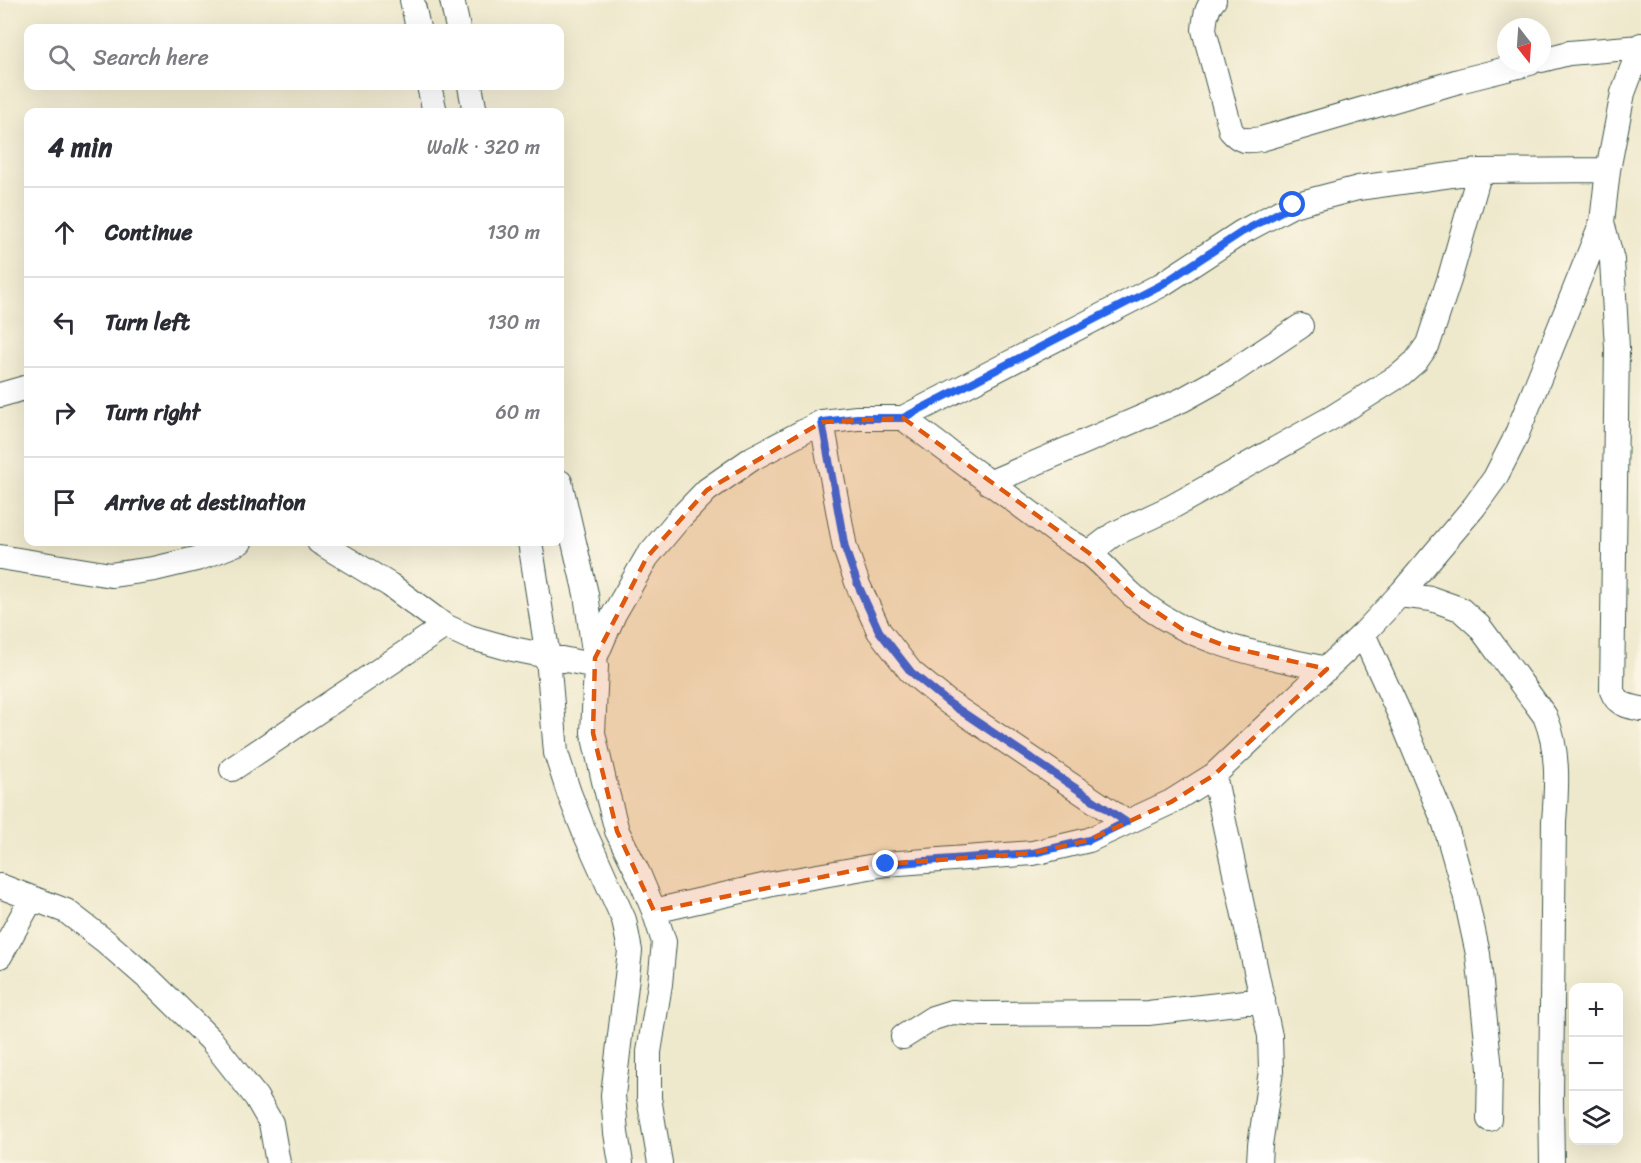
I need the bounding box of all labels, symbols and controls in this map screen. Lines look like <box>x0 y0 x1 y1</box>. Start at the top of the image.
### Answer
north arrow <box>1497 18 1551 72</box>
search box <box>24 24 564 90</box>
text: Search here <box>93 38 209 77</box>
icon: search <box>45 41 78 74</box>
text: 4 min <box>48 124 112 170</box>
text: Walk · 320 m <box>427 130 540 165</box>
route start <box>1279 191 1305 217</box>
text: Continue <box>105 213 193 252</box>
text: 130 m <box>487 215 540 250</box>
icon: ahead <box>48 216 81 249</box>
text: Turn left <box>105 303 190 342</box>
text: 130 m <box>487 305 540 340</box>
icon: left <box>48 306 81 339</box>
text: Turn right <box>105 393 200 432</box>
text: 60 m <box>495 395 540 430</box>
icon: right <box>48 396 81 429</box>
text: Arrive at destination <box>105 483 306 522</box>
icon: arrive <box>48 486 81 519</box>
route end <box>872 850 898 876</box>
map controls <box>1569 983 1623 1145</box>
button: + <box>1569 983 1623 1037</box>
button: − <box>1569 1037 1623 1091</box>
button: layers <box>1569 1091 1623 1145</box>

